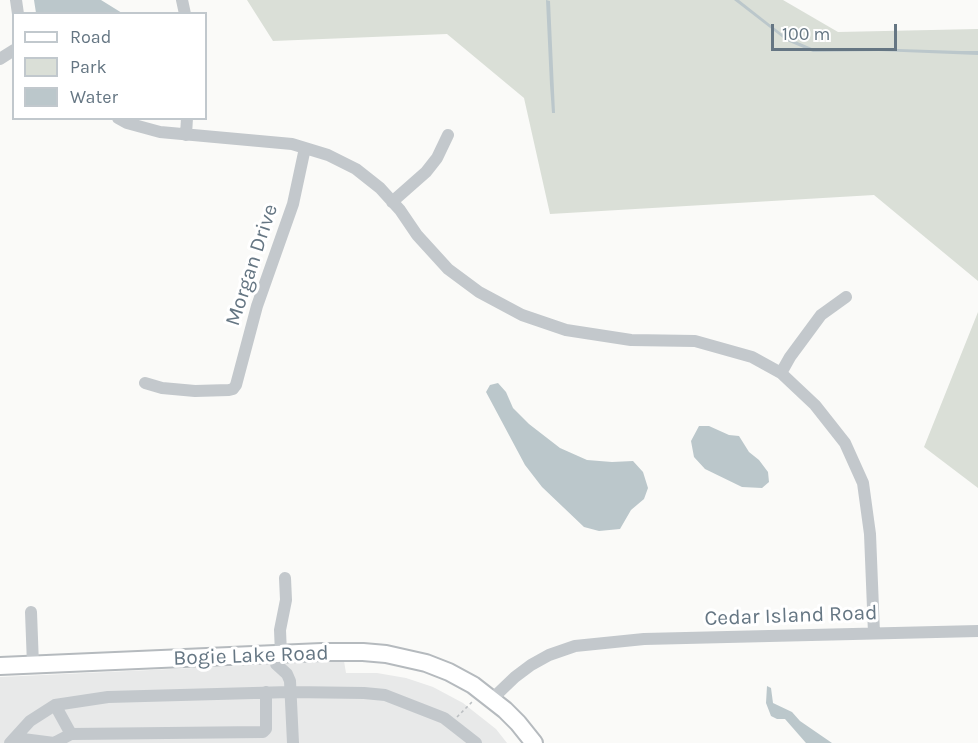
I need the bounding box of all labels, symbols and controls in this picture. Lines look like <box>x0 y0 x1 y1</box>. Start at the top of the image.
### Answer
legend <box>12 12 207 120</box>
scale bar <box>774 12 900 50</box>
text: 100 m <box>782 23 830 45</box>
text: Road <box>70 26 111 48</box>
text: Park <box>70 56 107 78</box>
text: Water <box>70 86 118 108</box>
street label: Morgan Drive <box>220 201 284 329</box>
street label: Cedar Island Road <box>704 600 878 632</box>
street label: Bogie Lake Road <box>173 641 329 671</box>

